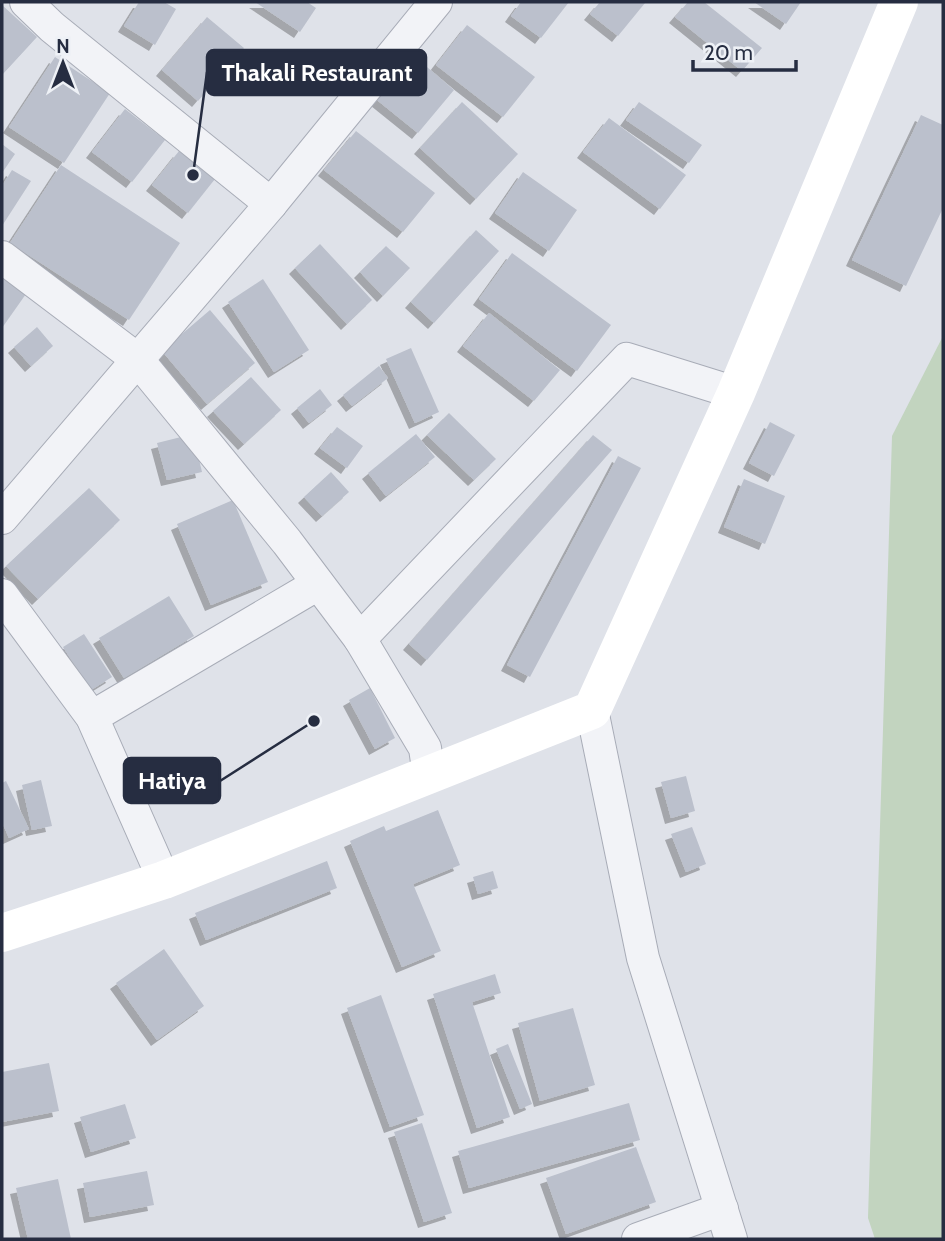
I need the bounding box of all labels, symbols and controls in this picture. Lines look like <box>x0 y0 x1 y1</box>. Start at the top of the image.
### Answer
north arrow <box>28 28 98 98</box>
scale bar <box>693 28 796 72</box>
text: N <box>56 35 70 58</box>
text: 20 m <box>704 40 753 65</box>
callout: Thakali Restaurant <box>207 50 426 95</box>
text: Thakali Restaurant <box>222 58 412 87</box>
callout: Hatiya <box>124 758 220 803</box>
text: Hatiya <box>138 766 206 795</box>

